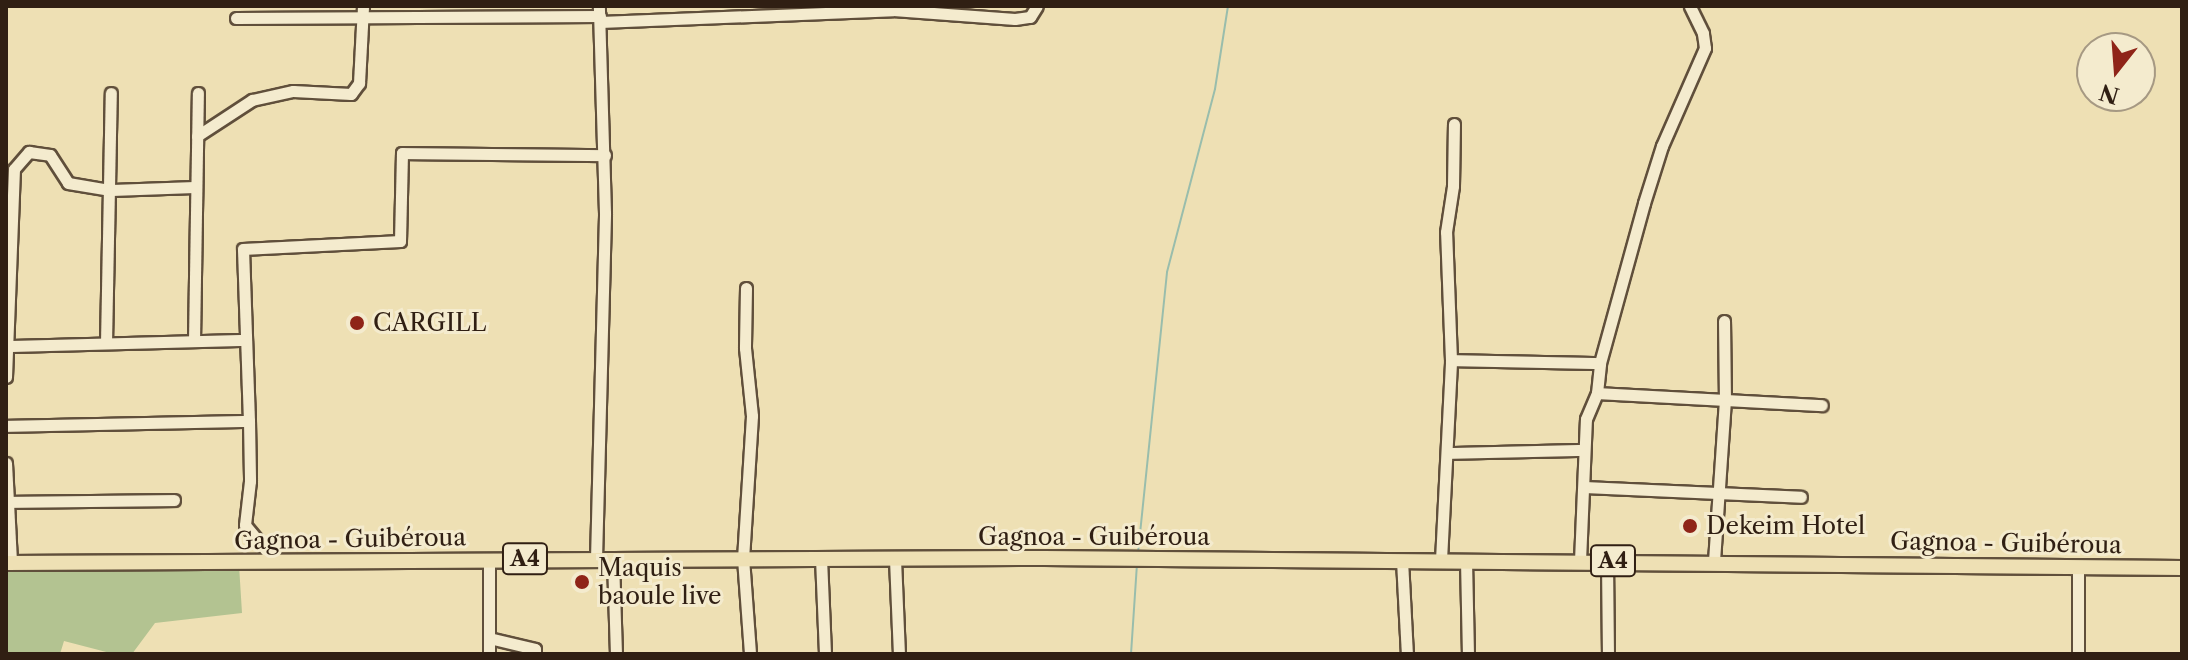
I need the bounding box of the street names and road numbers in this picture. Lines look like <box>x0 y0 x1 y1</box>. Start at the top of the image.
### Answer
street label: Gagnoa - Guibéroua <box>234 523 466 555</box>
street label: Gagnoa - Guibéroua <box>978 523 1210 551</box>
street label: Gagnoa - Guibéroua <box>1890 527 2122 559</box>
road number: A4 <box>501 541 549 577</box>
road number: A4 <box>1589 543 1637 579</box>

